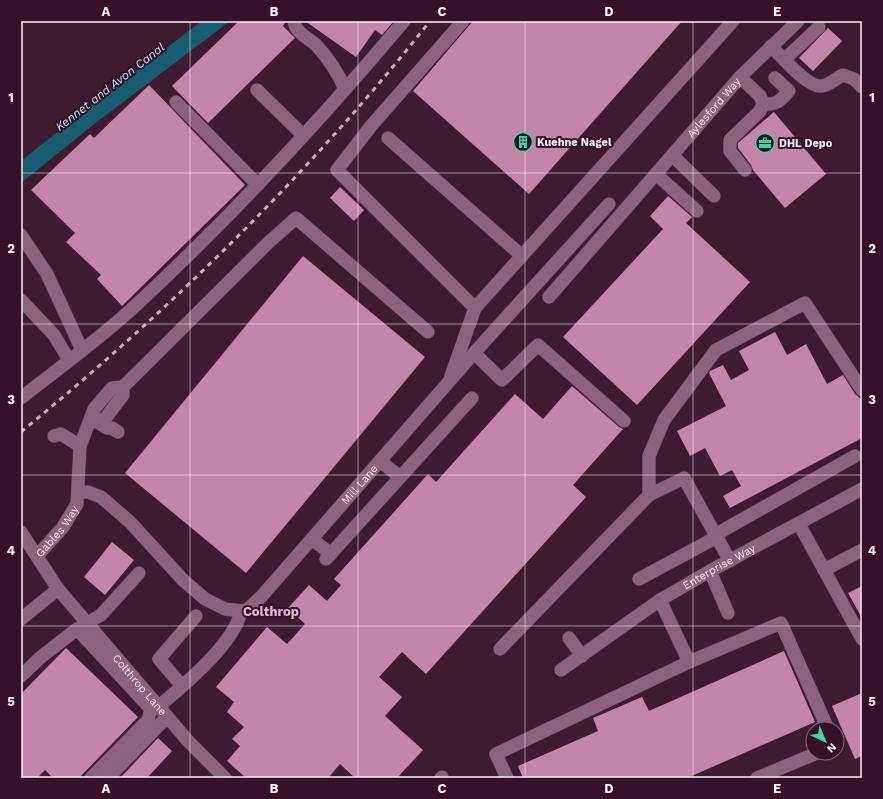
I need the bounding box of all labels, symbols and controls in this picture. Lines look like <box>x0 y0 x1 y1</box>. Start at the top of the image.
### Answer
text: A <box>102 4 111 19</box>
text: B <box>270 4 279 19</box>
text: C <box>438 4 447 19</box>
text: D <box>604 4 614 19</box>
text: E <box>773 4 781 19</box>
water label: Kennet and Avon Canal <box>53 40 168 134</box>
street label: Aylesford Way <box>684 75 744 140</box>
text: 1 <box>8 90 14 105</box>
text: 1 <box>869 90 875 105</box>
building icon: Kuehne Nagel <box>512 131 534 153</box>
office icon: DHL Depo <box>754 132 776 154</box>
place label: Kuehne Nagel <box>537 136 612 149</box>
place label: DHL Depo <box>779 137 833 150</box>
text: 2 <box>7 241 15 256</box>
text: 2 <box>868 241 876 256</box>
text: 3 <box>7 392 15 407</box>
text: 3 <box>868 392 876 407</box>
street label: Mill Lane <box>339 462 381 507</box>
street label: Gables Way <box>33 503 82 560</box>
street label: Enterprise Way <box>681 542 758 592</box>
text: 4 <box>7 543 16 558</box>
text: 4 <box>868 543 877 558</box>
district label: Colthrop <box>243 604 299 619</box>
street label: Colthrop Lane <box>110 652 169 718</box>
text: 5 <box>7 694 15 709</box>
text: 5 <box>868 694 876 709</box>
north arrow <box>805 721 845 761</box>
text: N <box>824 740 839 755</box>
text: A <box>102 781 111 796</box>
text: B <box>270 781 279 796</box>
text: C <box>438 781 447 796</box>
text: D <box>604 781 614 796</box>
text: E <box>773 781 781 796</box>

